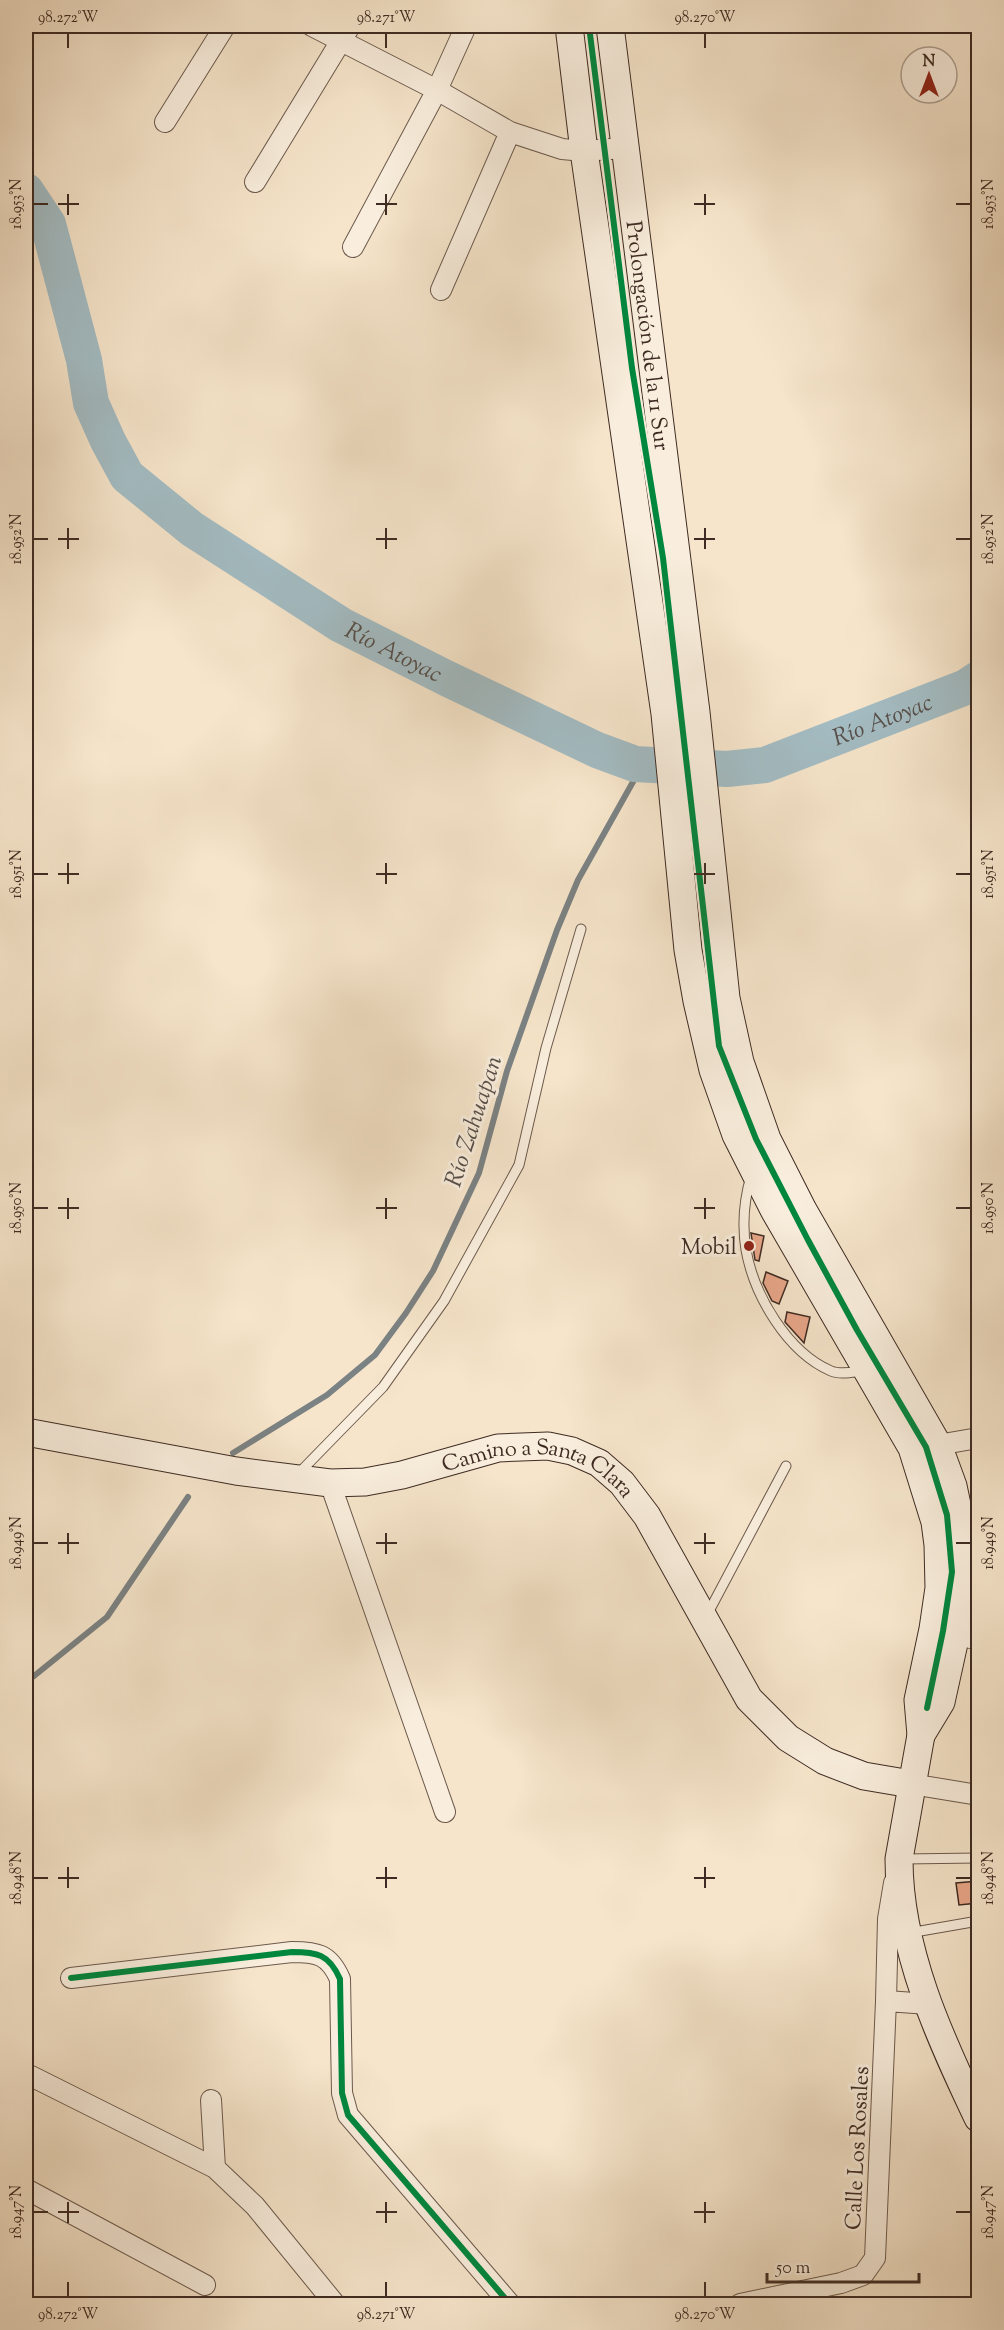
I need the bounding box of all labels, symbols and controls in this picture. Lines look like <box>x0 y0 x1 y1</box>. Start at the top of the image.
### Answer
text: 98.272°W <box>38 8 98 29</box>
text: 98.271°W <box>357 8 416 29</box>
text: 98.270°W <box>675 8 736 29</box>
north arrow <box>899 45 959 105</box>
text: N <box>923 51 936 74</box>
text: 18.953°N <box>7 179 28 229</box>
text: 18.953°N <box>979 179 1000 229</box>
street label: Prolongación de la 11 Sur <box>616 219 676 453</box>
text: 18.952°N <box>7 513 28 565</box>
text: 18.952°N <box>979 513 1000 565</box>
water label: Río Atoyac <box>339 615 448 692</box>
water label: Río Atoyac <box>828 687 938 756</box>
text: 18.951°N <box>7 849 28 899</box>
text: 18.951°N <box>979 849 1000 899</box>
water label: Río Zahuapan <box>438 1051 512 1192</box>
text: 18.950°N <box>7 1182 28 1234</box>
text: 18.950°N <box>979 1182 1000 1234</box>
place label: Mobil <box>681 1233 737 1265</box>
marker: Mobil <box>742 1239 756 1253</box>
street label: Camino a Santa Clara <box>438 1433 641 1506</box>
text: 18.949°N <box>7 1516 28 1570</box>
text: 18.949°N <box>979 1516 1000 1570</box>
text: 18.948°N <box>7 1851 28 1905</box>
text: 18.948°N <box>979 1851 1000 1905</box>
street label: Calle Los Rosales <box>839 2065 879 2231</box>
text: 18.947°N <box>7 2185 28 2239</box>
text: 18.947°N <box>979 2185 1000 2239</box>
scale bar <box>767 2246 918 2284</box>
text: 50 m <box>775 2256 811 2282</box>
text: 98.272°W <box>38 2305 98 2326</box>
text: 98.271°W <box>357 2305 416 2326</box>
text: 98.270°W <box>675 2305 736 2326</box>

